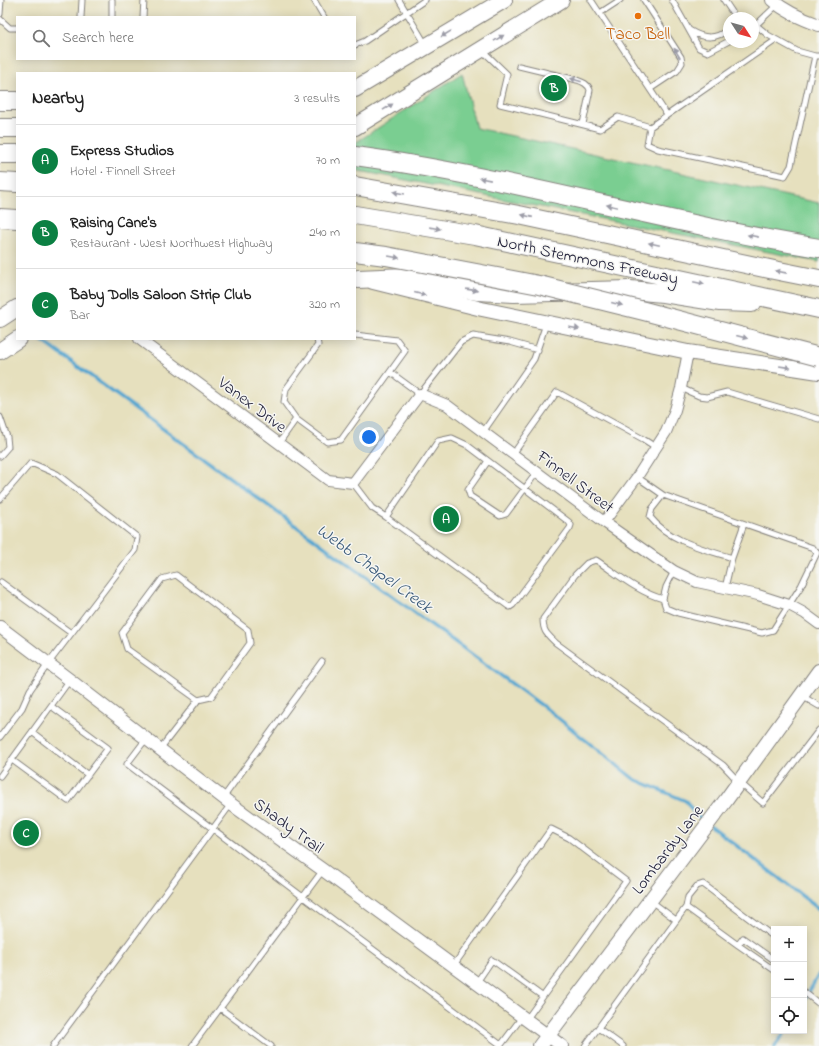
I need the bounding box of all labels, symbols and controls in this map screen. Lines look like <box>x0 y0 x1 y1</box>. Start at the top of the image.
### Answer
marker: Taco Bell <box>633 11 643 21</box>
north arrow <box>723 12 759 48</box>
search box <box>16 16 356 60</box>
place label: Taco Bell <box>606 22 670 47</box>
icon: search <box>30 27 52 49</box>
text: Search here <box>62 27 134 49</box>
one-way arrow <box>440 31 452 38</box>
one-way arrow <box>494 34 504 42</box>
one-way arrow <box>674 47 681 59</box>
pin: B <box>541 73 567 103</box>
one-way arrow <box>570 77 582 83</box>
text: Nearby <box>32 86 84 111</box>
text: 3 results <box>294 89 340 108</box>
one-way arrow <box>382 103 394 110</box>
text: Express Studios <box>70 140 174 162</box>
text: A <box>41 151 49 170</box>
text: 70 m <box>316 151 340 170</box>
text: Hotel · Finnell Street <box>70 162 176 181</box>
one-way arrow <box>479 176 491 182</box>
one-way arrow <box>393 190 405 196</box>
one-way arrow <box>606 203 618 209</box>
text: Raising Cane's <box>70 212 157 234</box>
one-way arrow <box>520 213 533 219</box>
text: B <box>41 223 49 242</box>
text: 240 m <box>309 223 340 242</box>
one-way arrow <box>429 225 441 231</box>
street label: North Stemmons Freeway <box>495 229 680 293</box>
one-way arrow <box>747 233 759 239</box>
text: Restaurant · West Northwest Highway <box>70 234 273 253</box>
one-way arrow <box>647 241 660 247</box>
one-way arrow <box>387 255 400 261</box>
one-way arrow <box>775 268 787 274</box>
one-way arrow <box>693 281 705 287</box>
text: Baby Dolls Saloon Strip Club <box>70 284 251 306</box>
one-way arrow <box>466 287 478 293</box>
one-way arrow <box>414 291 426 297</box>
text: C <box>41 295 49 314</box>
text: 320 m <box>309 295 340 314</box>
one-way arrow <box>611 301 623 307</box>
text: Bar <box>70 306 90 325</box>
one-way arrow <box>568 325 580 331</box>
one-way arrow <box>737 334 749 340</box>
one-way arrow <box>779 364 791 370</box>
street label: Vanex Drive <box>212 370 292 440</box>
your location <box>359 427 379 447</box>
street label: Finnell Street <box>530 444 619 520</box>
pin: A <box>433 504 459 534</box>
water label: Webb Chapel Creek <box>310 519 438 621</box>
street label: Shady Trail <box>247 792 329 861</box>
street label: Lombardy Lane <box>626 800 711 901</box>
pin: C <box>13 818 39 848</box>
map controls <box>771 926 807 1034</box>
button: + <box>771 926 807 962</box>
button: − <box>771 962 807 998</box>
button: locate <box>771 998 807 1034</box>

